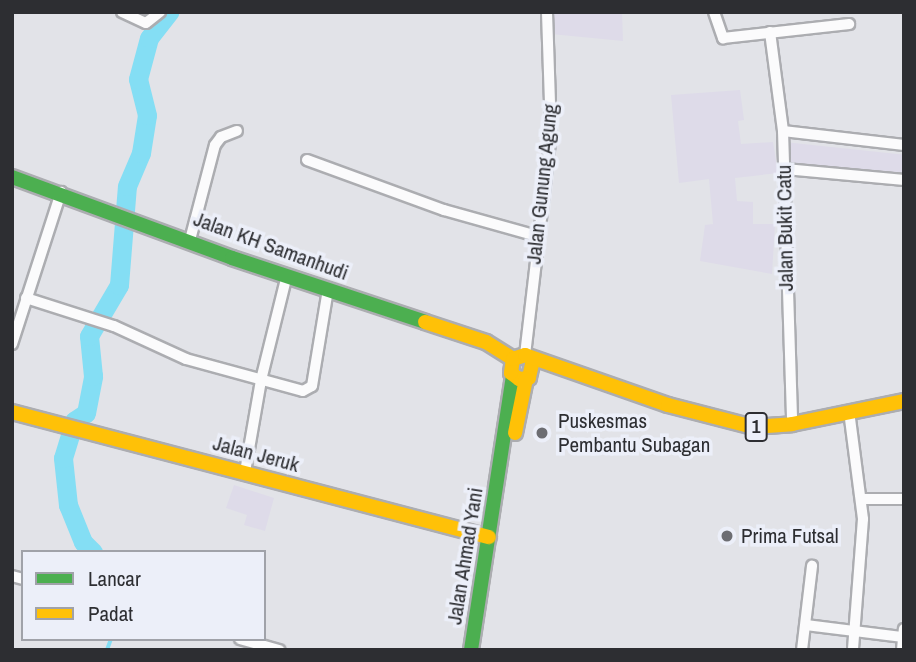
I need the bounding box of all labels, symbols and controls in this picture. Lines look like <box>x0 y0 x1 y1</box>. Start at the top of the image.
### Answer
street label: Jalan Gunung Agung <box>521 102 563 266</box>
street label: Jalan Bukit Catu <box>771 165 799 291</box>
street label: Jalan KH Samanhudi <box>190 206 352 286</box>
place label: Puskesmas Pembantu Subagan <box>558 408 710 458</box>
road number: 1 <box>744 412 768 442</box>
marker: Puskesmas Pembantu Subagan <box>532 423 552 443</box>
street label: Jalan Jeruk <box>210 430 302 478</box>
street label: Jalan Ahmad Yani <box>442 485 488 627</box>
place label: Prima Futsal <box>741 523 839 549</box>
marker: Prima Futsal <box>719 528 735 544</box>
legend <box>21 550 266 641</box>
text: Lancar <box>88 564 141 593</box>
text: Padat <box>88 599 133 628</box>

